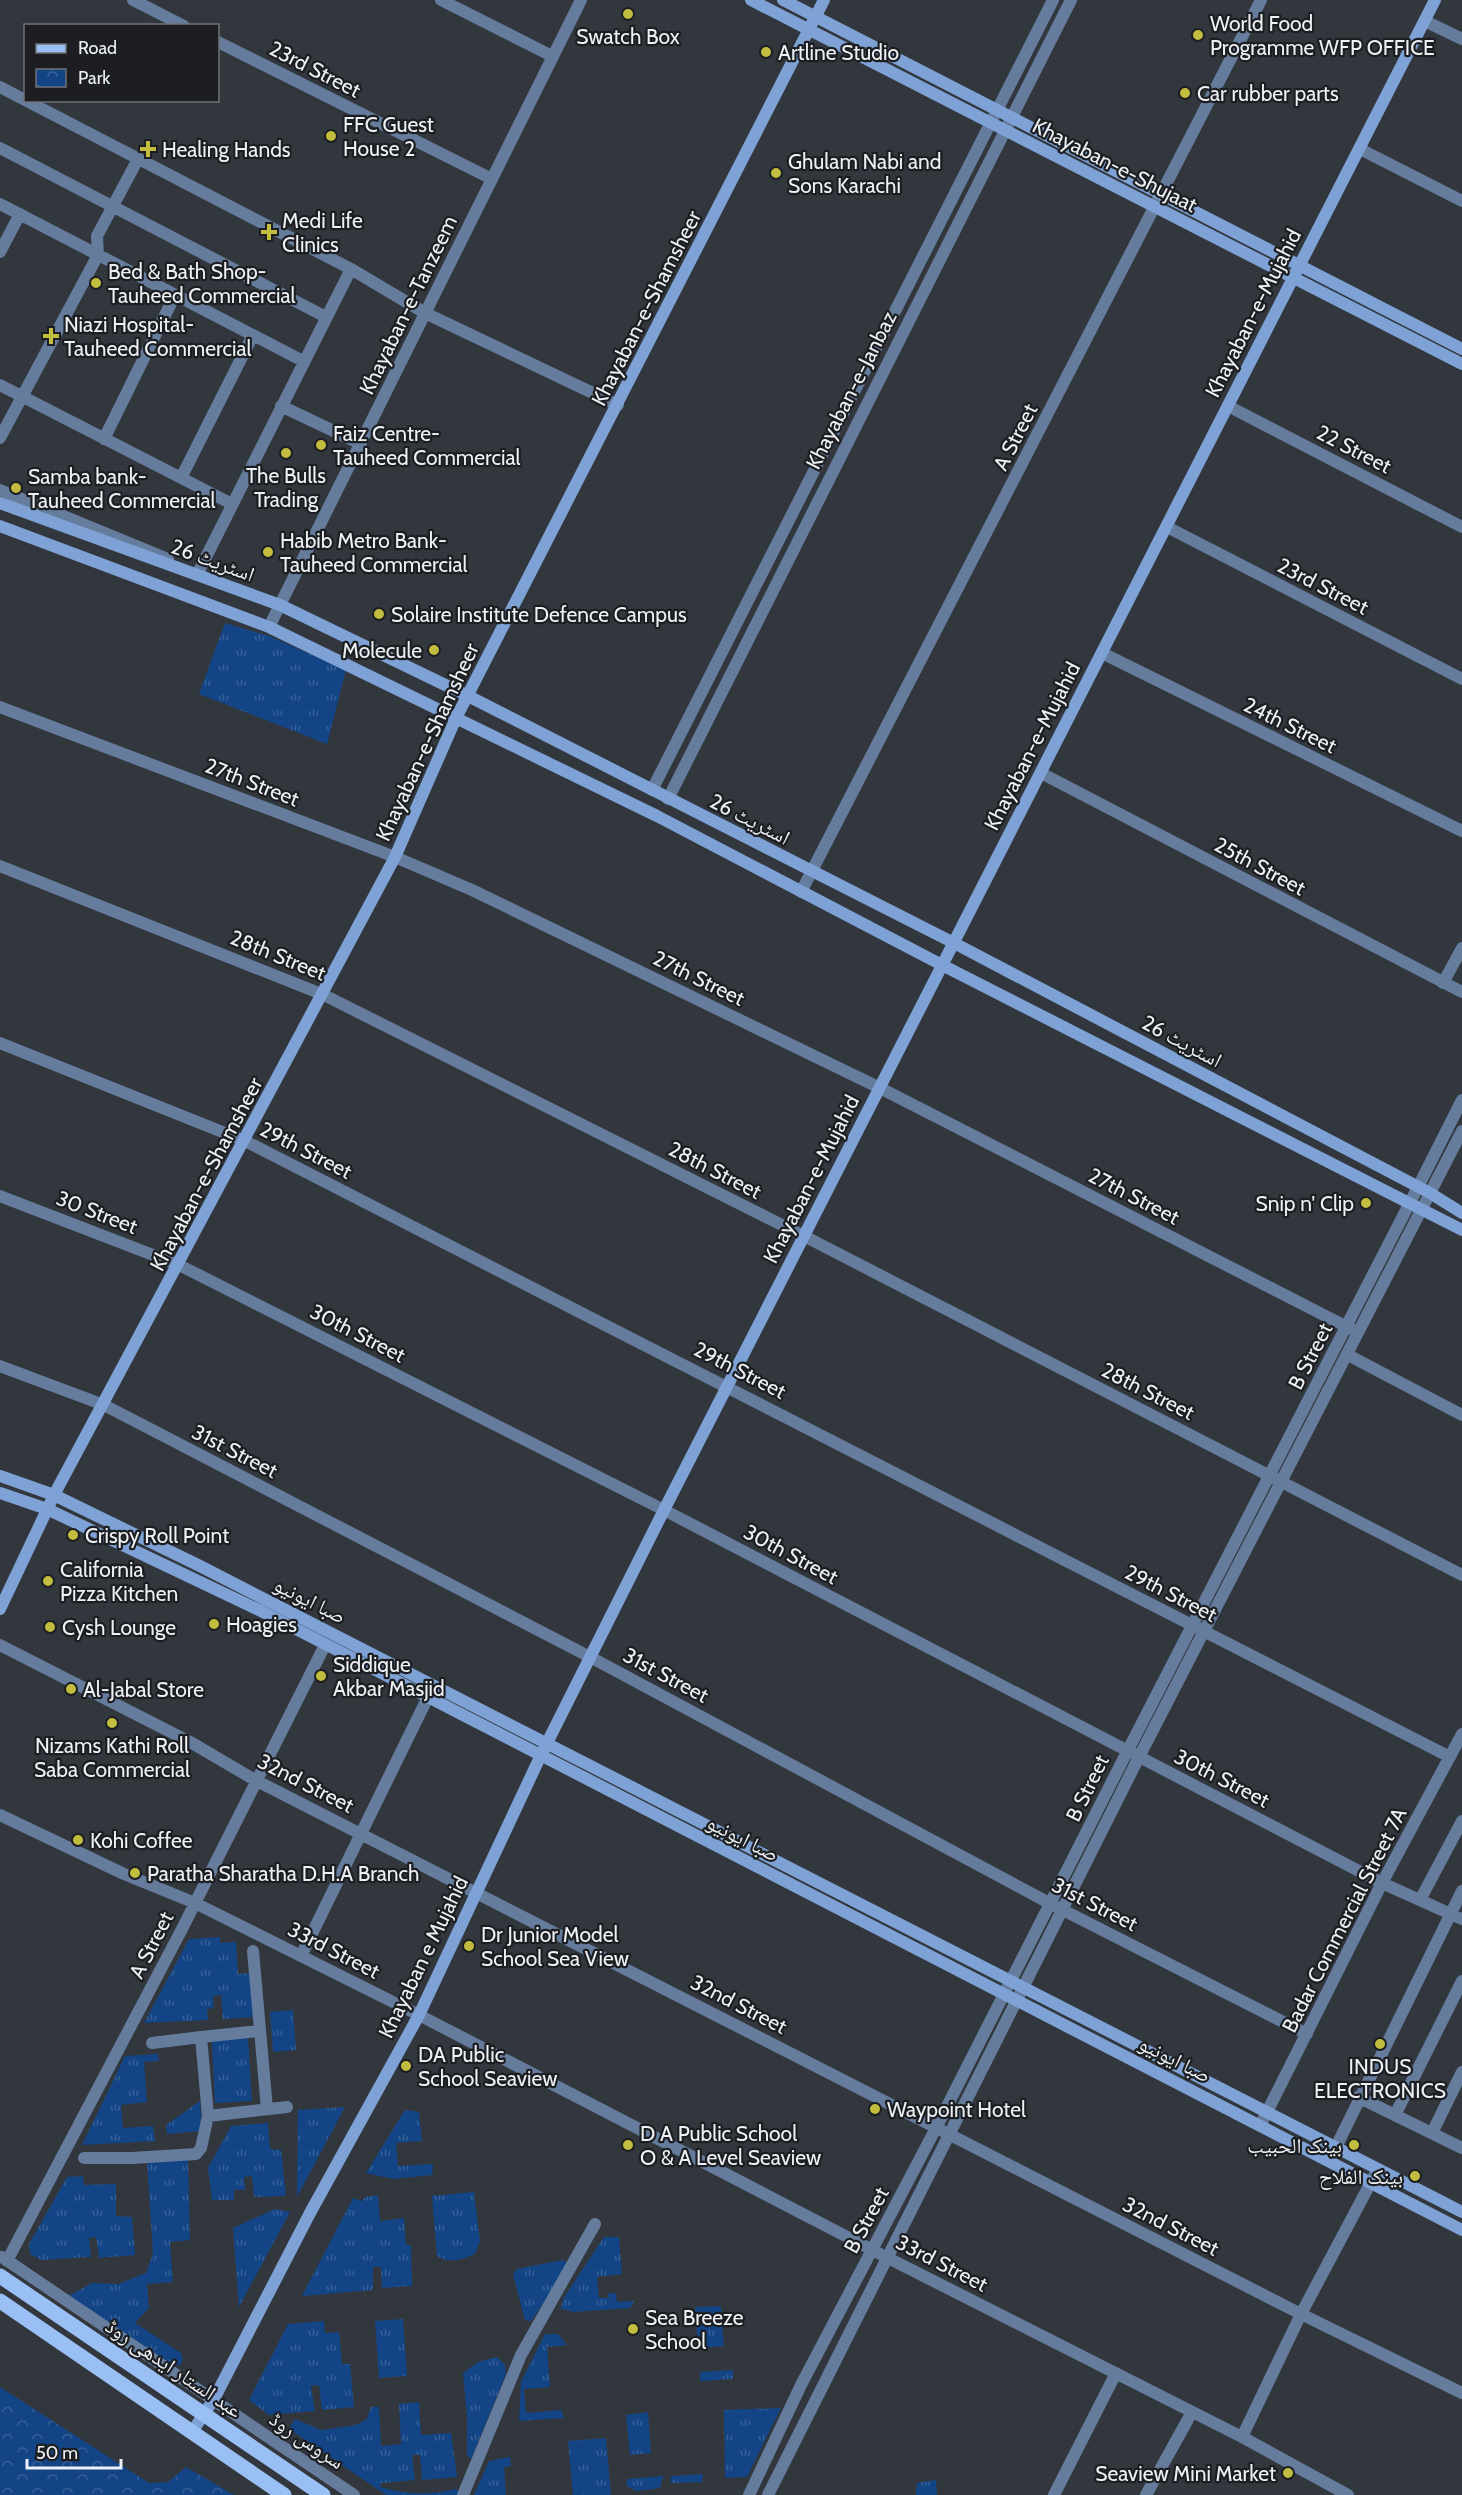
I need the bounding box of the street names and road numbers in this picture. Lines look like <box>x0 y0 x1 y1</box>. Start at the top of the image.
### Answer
street label: 23rd Street <box>265 35 365 103</box>
street label: Khayaban-e-Shujaat <box>1028 113 1201 218</box>
street label: Khayaban-e-Shamsheer <box>586 206 706 410</box>
street label: Khayaban-e-Tanzeem <box>354 211 462 399</box>
street label: Khayaban-e-Mujahid <box>1200 225 1307 402</box>
street label: Khayaban-e-Janbaz <box>800 307 902 473</box>
street label: A Street <box>988 399 1042 475</box>
street label: 22 Street <box>1312 420 1396 478</box>
street label: اسٹریٹ 26 <box>168 533 258 587</box>
street label: 23rd Street <box>1273 552 1373 620</box>
street label: Khayaban-e-Shamsheer <box>370 639 484 845</box>
street label: Khayaban-e-Mujahid <box>979 658 1086 835</box>
street label: 24th Street <box>1239 692 1341 758</box>
street label: 27th Street <box>201 753 303 811</box>
street label: اسٹریٹ 26 <box>706 788 794 850</box>
street label: 25th Street <box>1210 832 1310 900</box>
street label: 28th Street <box>227 925 329 985</box>
street label: 27th Street <box>649 945 749 1011</box>
street label: اسٹریٹ 26 <box>1138 1010 1226 1072</box>
street label: Khayaban-e-Shamsheer <box>144 1073 268 1275</box>
street label: Khayaban-e-Mujahid <box>758 1091 865 1268</box>
street label: 29th Street <box>256 1116 356 1184</box>
street label: 28th Street <box>664 1136 766 1204</box>
street label: 27th Street <box>1084 1162 1184 1230</box>
street label: 30 Street <box>53 1185 141 1239</box>
street label: 30th Street <box>306 1298 410 1368</box>
street label: B Street <box>1283 1319 1337 1393</box>
street label: 29th Street <box>690 1336 790 1404</box>
street label: 28th Street <box>1097 1357 1199 1425</box>
street label: 31st Street <box>188 1419 282 1483</box>
street label: 30th Street <box>740 1519 842 1589</box>
street label: 29th Street <box>1121 1559 1221 1627</box>
street label: صبا ایونیو <box>270 1571 350 1629</box>
street label: 31st Street <box>619 1642 713 1708</box>
street label: 30th Street <box>1170 1743 1274 1813</box>
street label: 32nd Street <box>254 1748 358 1818</box>
street label: B Street <box>1060 1751 1114 1825</box>
street label: Badar Commercial Street 7A <box>1276 1803 1412 2037</box>
street label: صبا ایونیو <box>703 1809 783 1867</box>
street label: Khayaban e Mujahid <box>373 1872 474 2042</box>
street label: 31st Street <box>1048 1872 1142 1936</box>
street label: A Street <box>124 1907 178 1983</box>
street label: 33rd Street <box>284 1916 384 1984</box>
street label: 32nd Street <box>687 1969 791 2039</box>
street label: صبا ایونیو <box>1135 2030 1215 2088</box>
street label: B Street <box>838 2183 894 2257</box>
street label: 32nd Street <box>1119 2191 1223 2261</box>
street label: 33rd Street <box>892 2229 992 2297</box>
street label: عبد الستار ایدھی روڈ <box>100 2313 247 2424</box>
street label: سروس روڈ <box>264 2406 349 2475</box>

